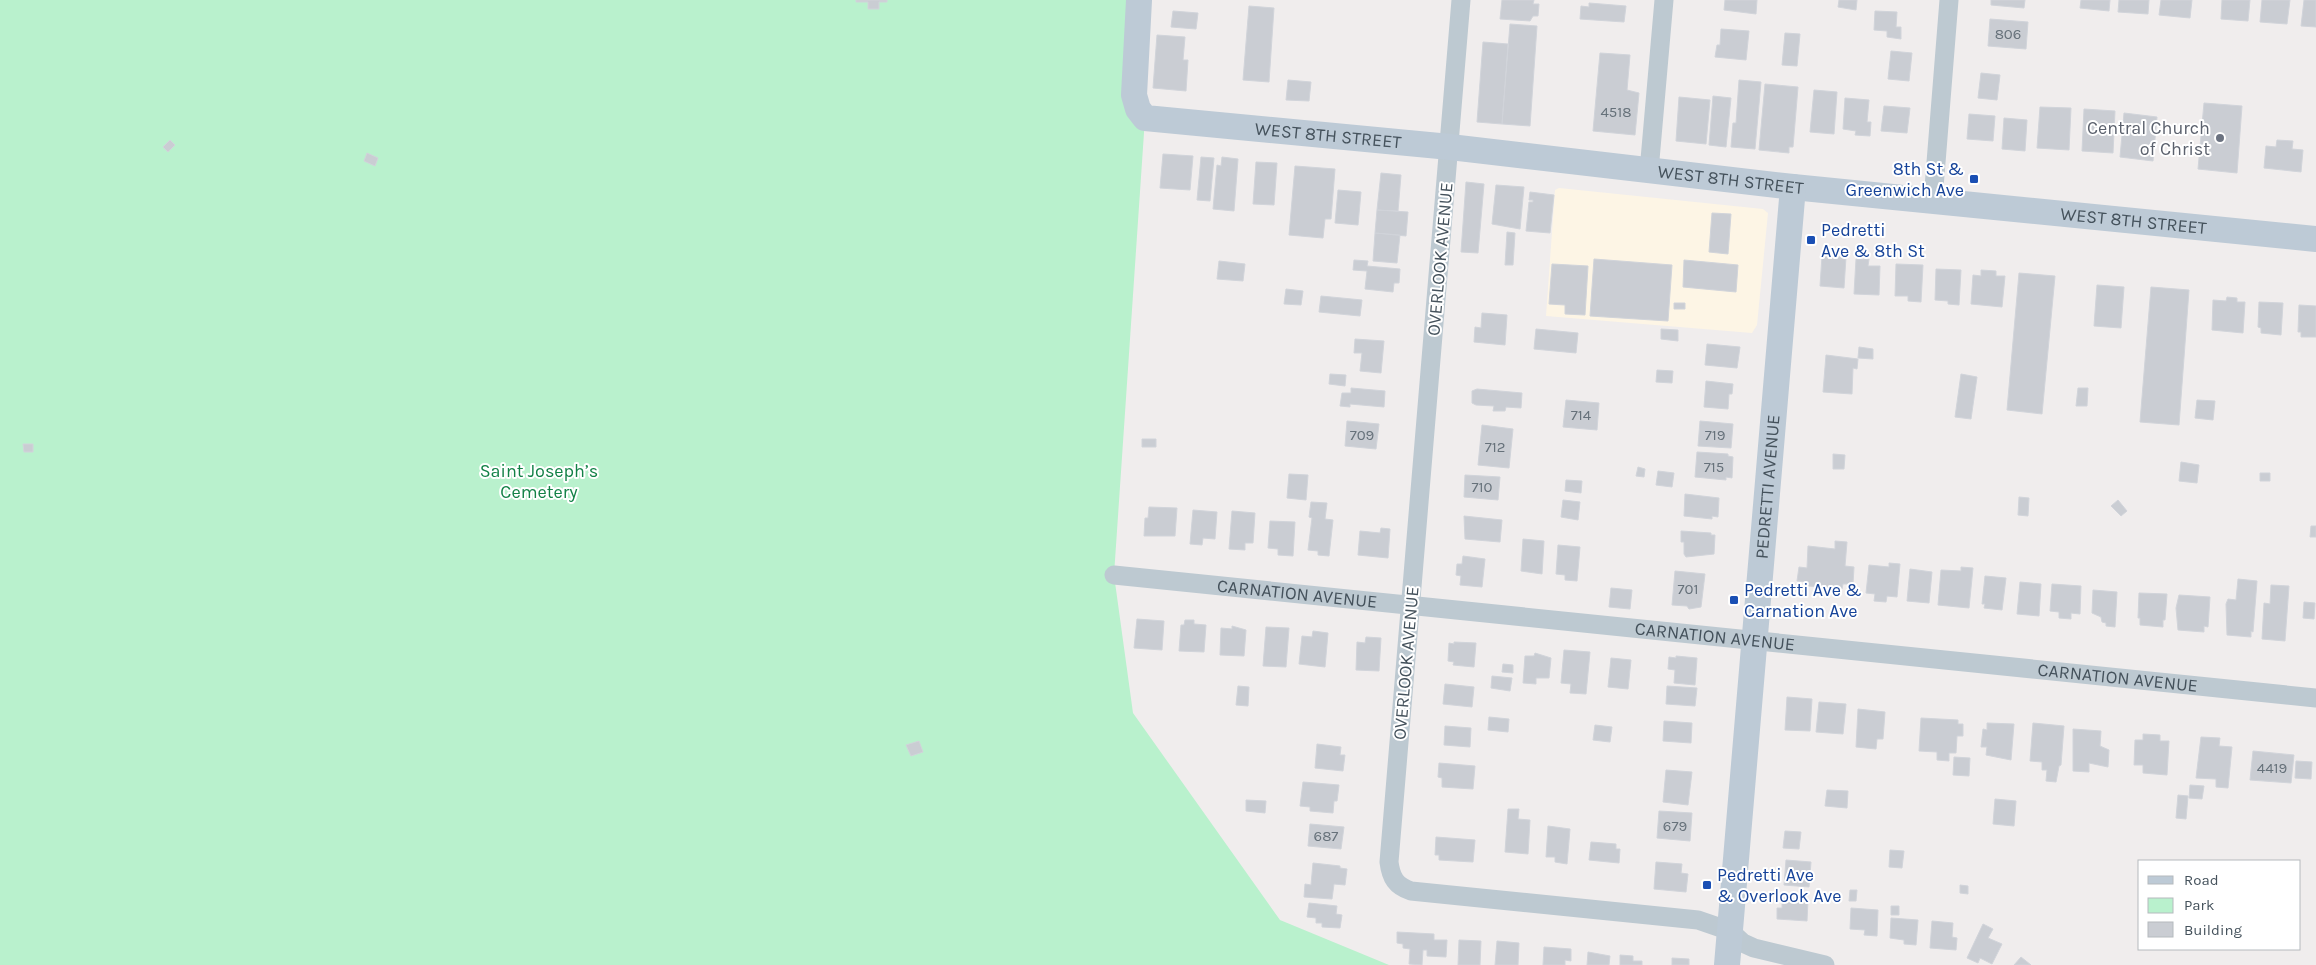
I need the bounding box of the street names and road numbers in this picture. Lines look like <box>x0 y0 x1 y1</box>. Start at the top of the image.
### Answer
street label: WEST 8TH STREET <box>1254 117 1402 153</box>
street label: WEST 8TH STREET <box>1656 160 1805 199</box>
street label: OVERLOOK AVENUE <box>1422 181 1458 337</box>
street label: WEST 8TH STREET <box>2059 203 2208 239</box>
street label: PEDRETTI AVENUE <box>1750 414 1785 560</box>
street label: CARNATION AVENUE <box>1216 575 1378 613</box>
street label: OVERLOOK AVENUE <box>1388 585 1424 741</box>
street label: CARNATION AVENUE <box>1634 617 1796 656</box>
street label: CARNATION AVENUE <box>2037 659 2199 697</box>

